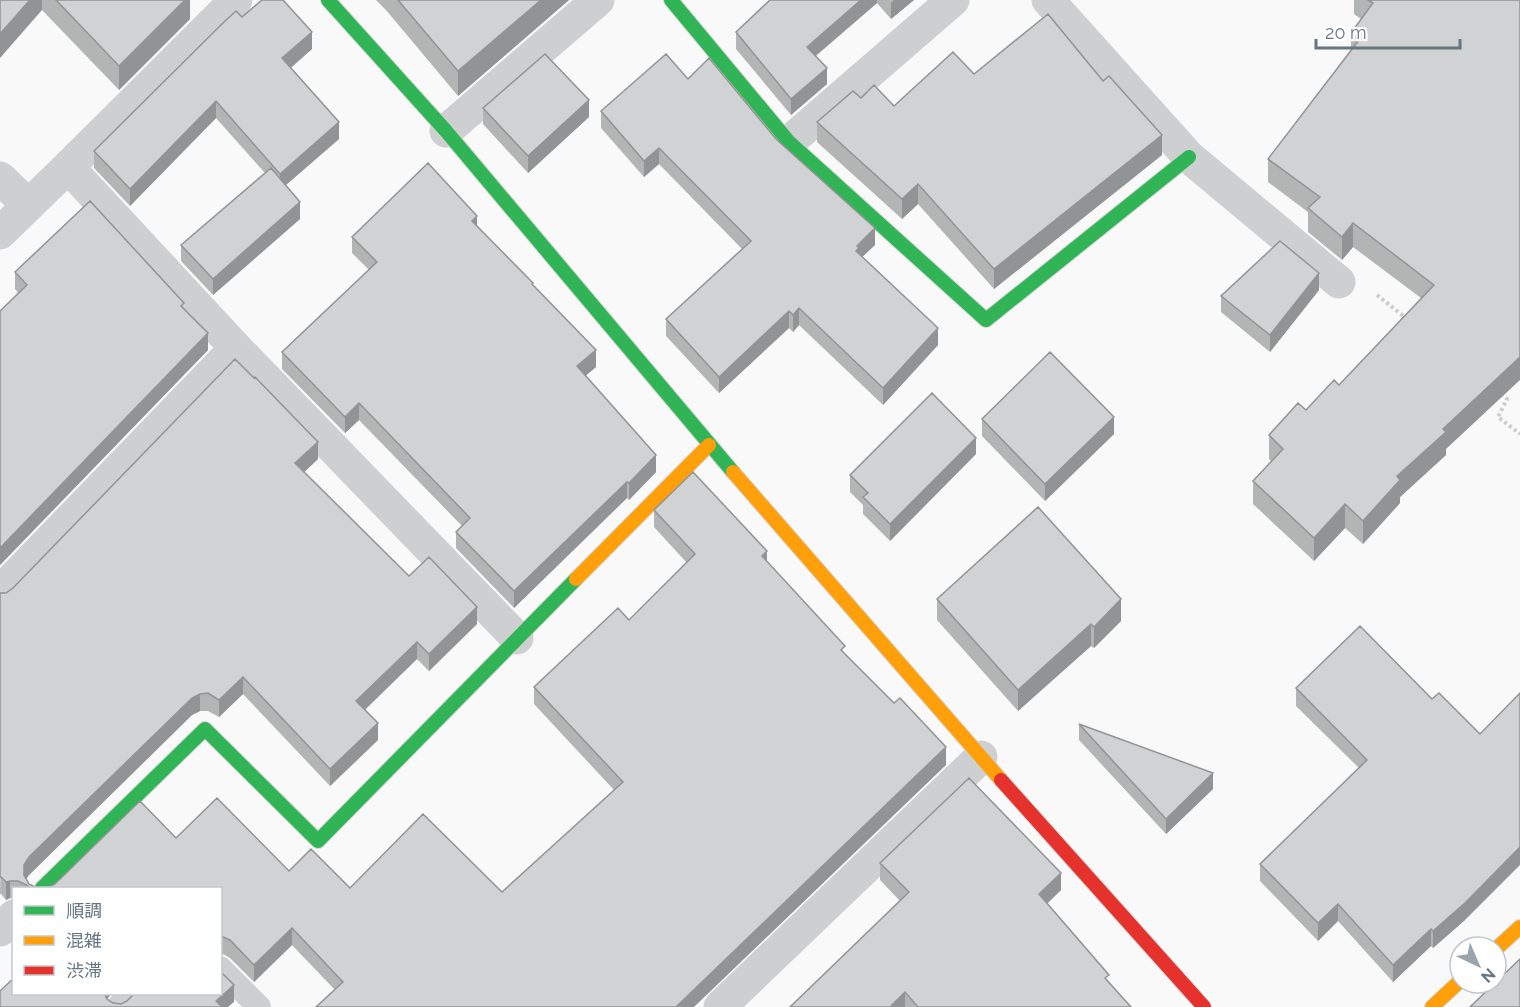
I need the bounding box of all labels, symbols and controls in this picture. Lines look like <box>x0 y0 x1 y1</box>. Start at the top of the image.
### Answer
scale bar <box>1316 12 1460 50</box>
text: 20 m <box>1325 22 1367 43</box>
legend <box>12 887 222 995</box>
text: 順調 <box>66 900 102 921</box>
text: 混雑 <box>66 930 102 951</box>
north arrow <box>1448 935 1508 995</box>
text: 渋滞 <box>66 960 102 981</box>
text: N <box>1477 964 1499 987</box>

